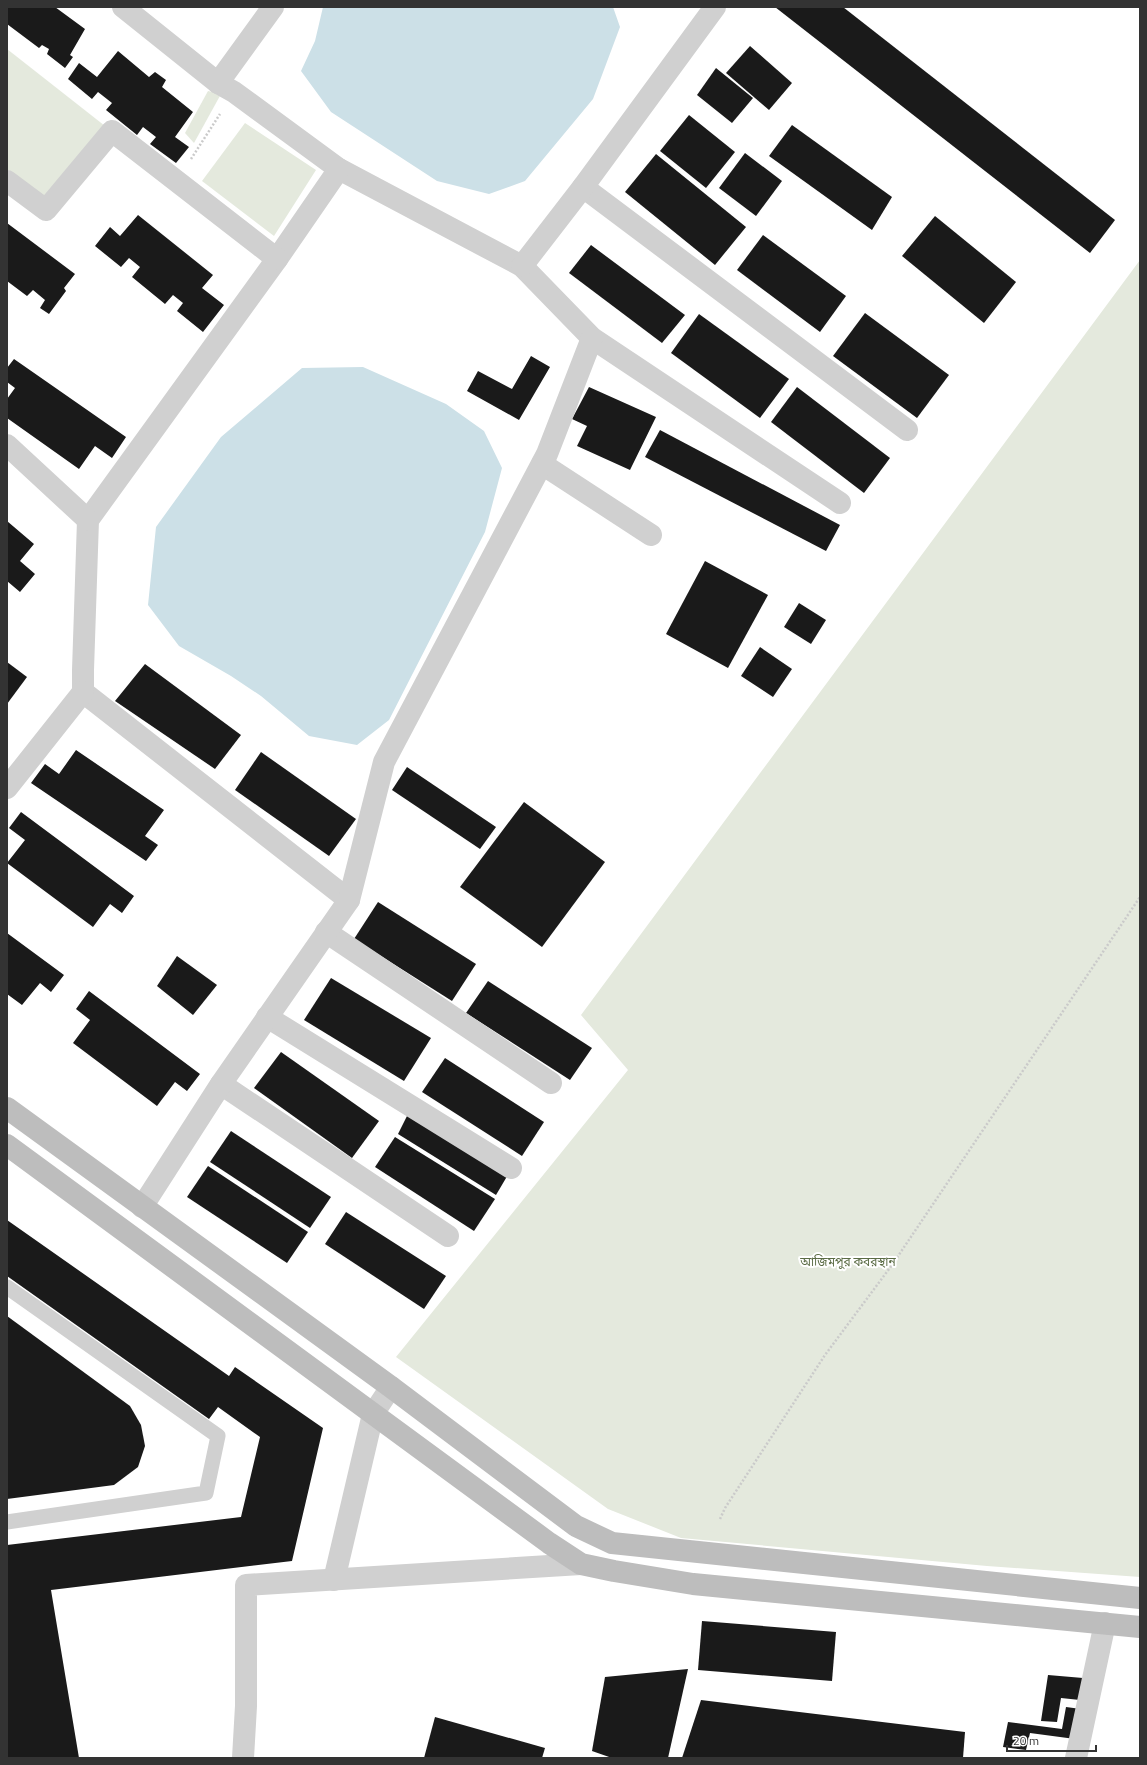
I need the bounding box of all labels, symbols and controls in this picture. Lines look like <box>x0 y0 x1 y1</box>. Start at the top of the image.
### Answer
park label: আজিমপুর কবরস্থান <box>799 1252 897 1271</box>
scale bar <box>1007 1727 1096 1753</box>
text: 20 m <box>1013 1731 1039 1750</box>

